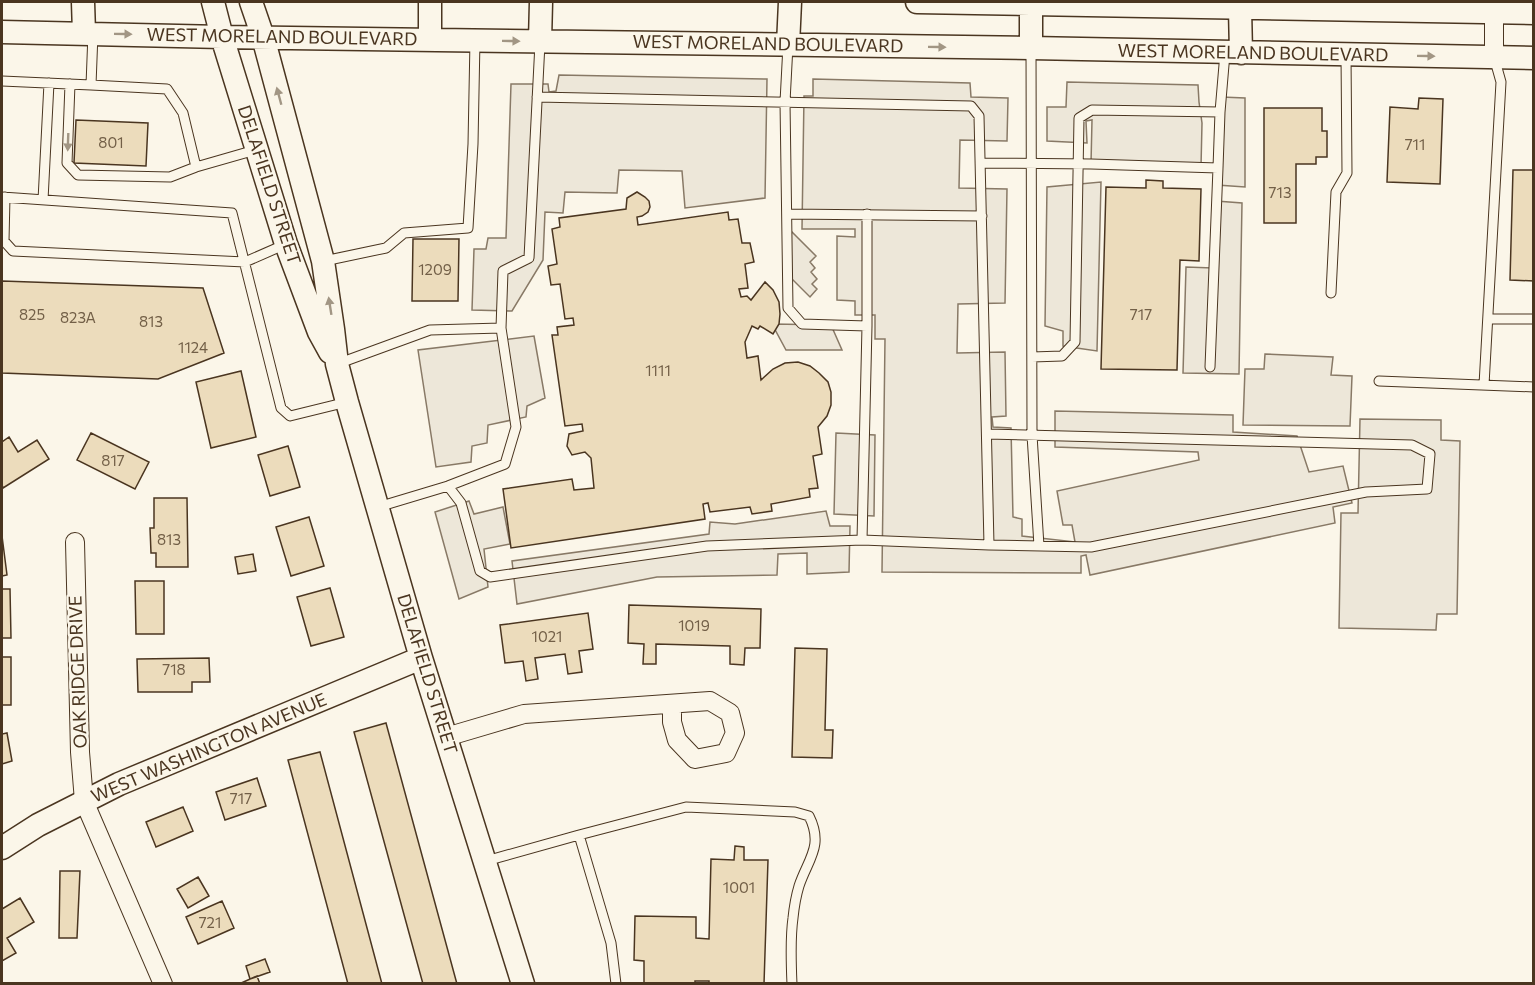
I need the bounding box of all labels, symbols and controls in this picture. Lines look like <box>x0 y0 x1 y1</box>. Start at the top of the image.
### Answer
street label: WEST MORELAND BOULEVARD <box>146 23 418 49</box>
one-way arrow <box>113 29 132 39</box>
street label: WEST MORELAND BOULEVARD <box>632 30 904 56</box>
one-way arrow <box>502 36 521 45</box>
street label: WEST MORELAND BOULEVARD <box>1117 39 1389 65</box>
one-way arrow <box>928 42 947 51</box>
one-way arrow <box>1417 51 1436 61</box>
one-way arrow <box>273 87 283 105</box>
street label: DELAFIELD STREET <box>234 102 306 267</box>
one-way arrow <box>63 133 73 152</box>
house number: 801 <box>98 133 124 151</box>
house number: 711 <box>1405 135 1425 153</box>
house number: 713 <box>1269 183 1291 201</box>
house number: 1209 <box>418 260 452 278</box>
one-way arrow <box>325 296 334 315</box>
house number: 825 <box>19 305 45 323</box>
house number: 717 <box>1130 305 1152 323</box>
house number: 823A <box>60 308 96 326</box>
house number: 813 <box>139 312 163 330</box>
house number: 1124 <box>178 338 208 356</box>
house number: 1111 <box>645 361 671 379</box>
house number: 817 <box>101 451 125 469</box>
house number: 813 <box>157 530 181 548</box>
street label: DELAFIELD STREET <box>393 591 463 757</box>
street label: OAK RIDGE DRIVE <box>63 595 91 749</box>
house number: 1019 <box>678 616 710 634</box>
house number: 1021 <box>532 627 562 645</box>
house number: 718 <box>162 660 186 678</box>
street label: WEST WASHINGTON AVENUE <box>88 687 330 807</box>
house number: 717 <box>230 789 252 807</box>
house number: 1001 <box>723 878 755 896</box>
house number: 721 <box>199 913 221 931</box>

